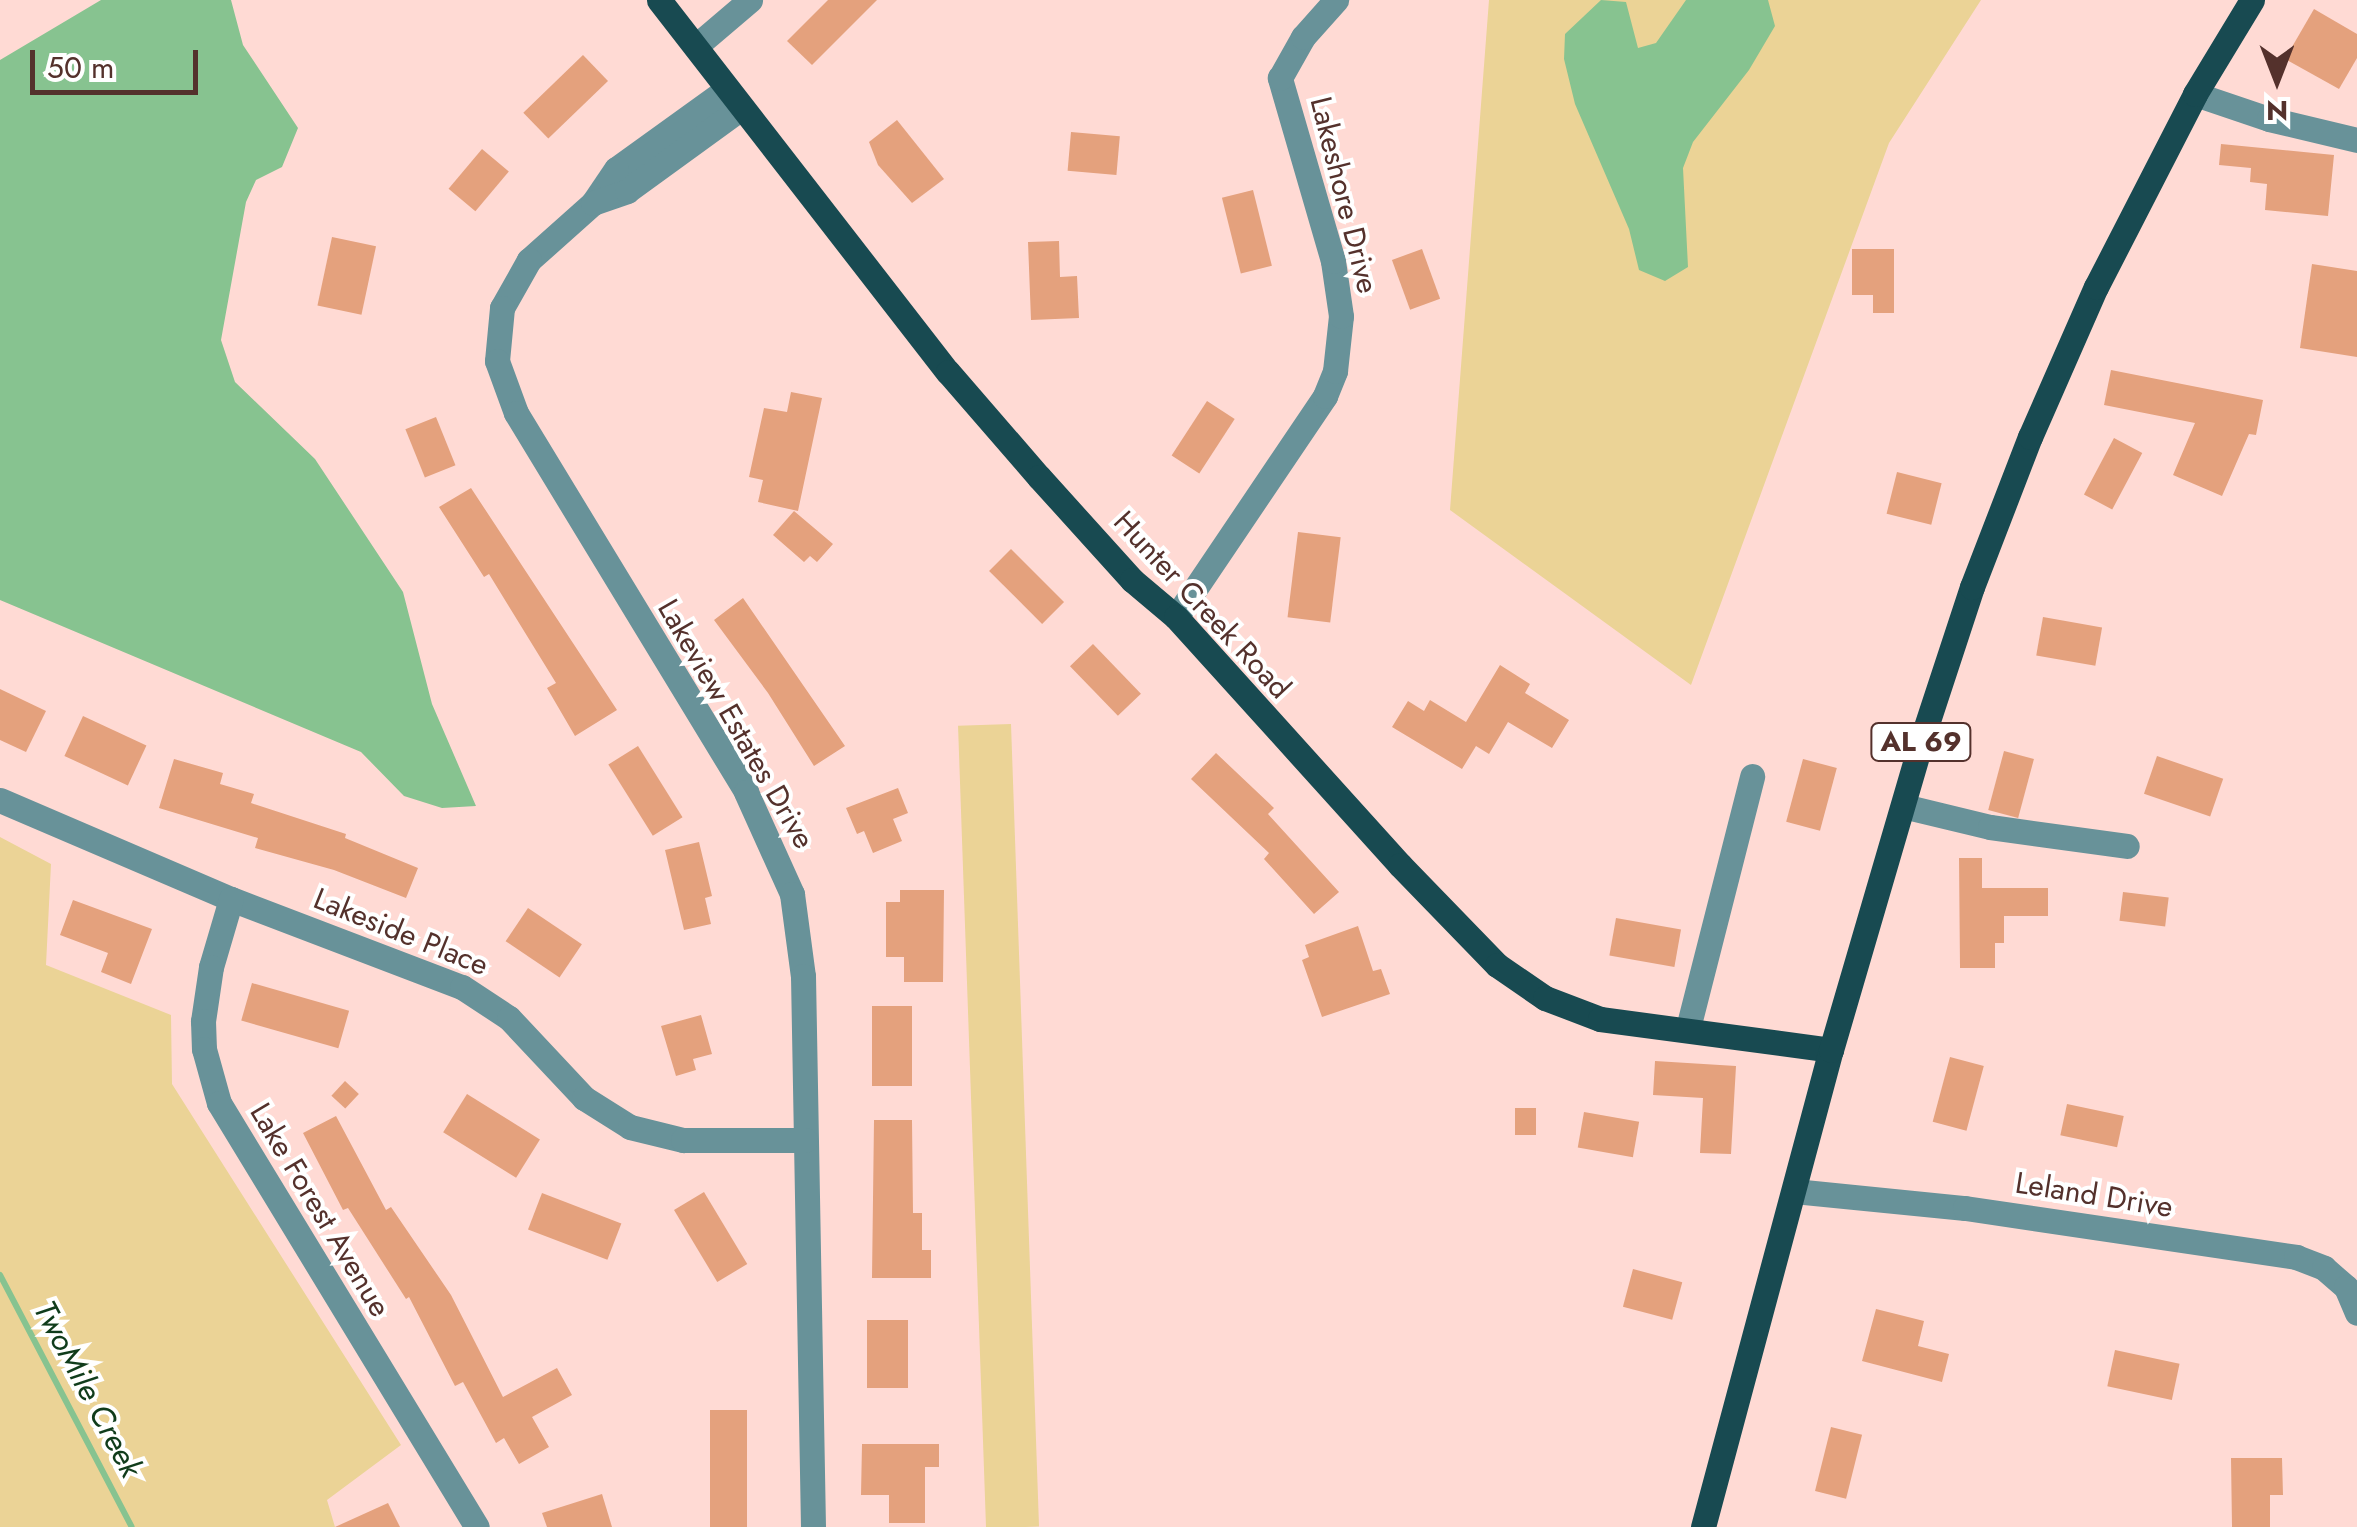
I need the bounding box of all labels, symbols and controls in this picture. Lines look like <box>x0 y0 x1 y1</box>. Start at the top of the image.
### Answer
scale bar <box>35 30 202 92</box>
north arrow <box>2227 30 2327 130</box>
text: 50 m <box>47 46 114 89</box>
text: N <box>2266 90 2288 131</box>
street label: Lakeshore Drive <box>1302 93 1386 297</box>
street label: Hunter Creek Road <box>1106 504 1298 706</box>
street label: Lakeview Estates Drive <box>650 593 822 855</box>
road number: AL 69 <box>1868 719 1974 765</box>
street label: Lakeside Place <box>308 881 494 983</box>
street label: Lake Forest Avenue <box>242 1097 398 1323</box>
street label: Leland Drive <box>2013 1165 2175 1225</box>
water label: TwoMile Creek <box>25 1294 151 1484</box>

